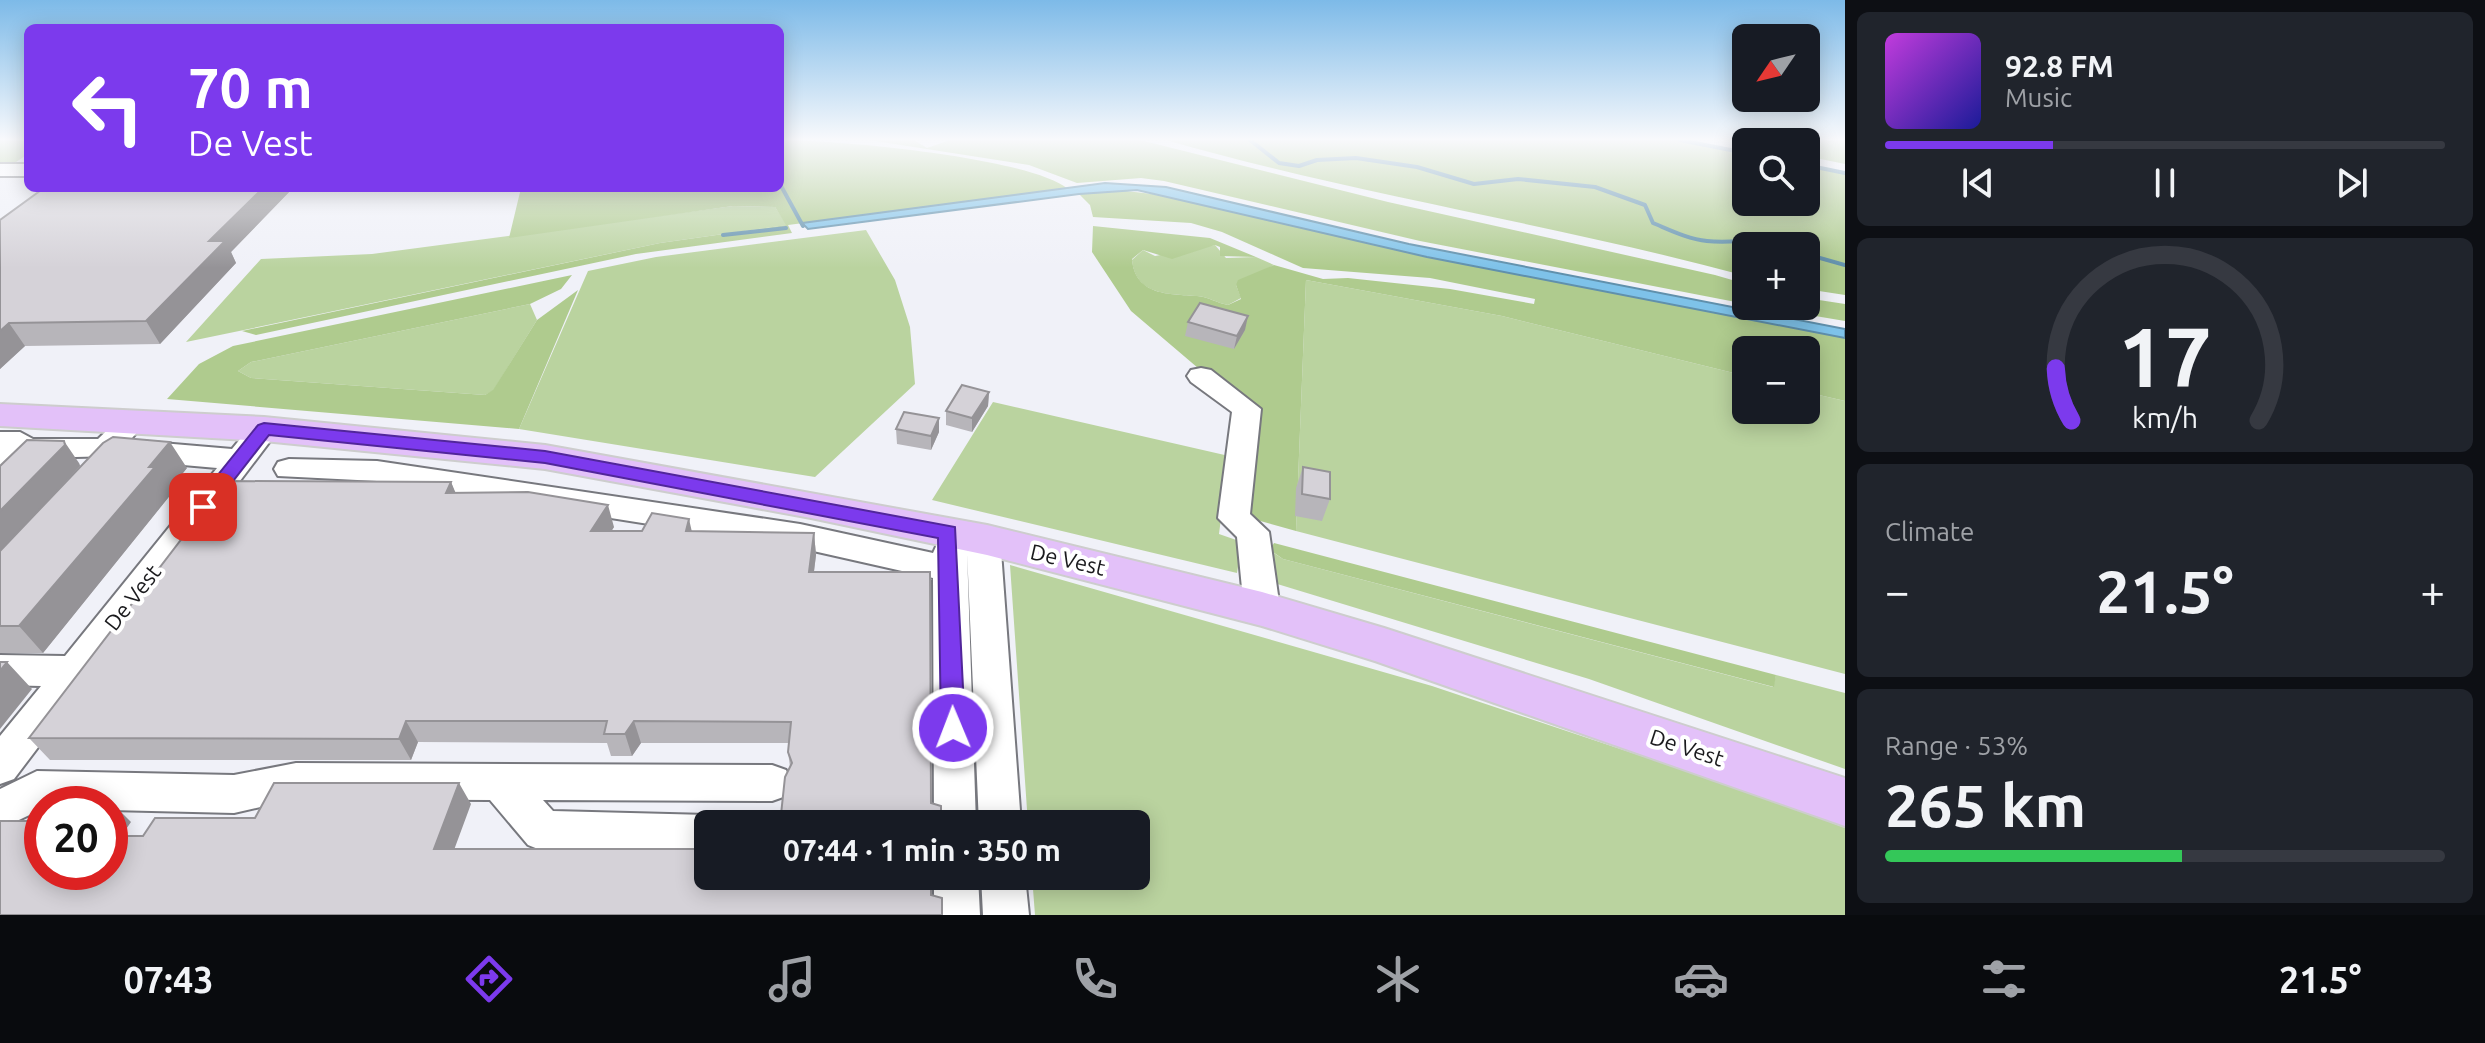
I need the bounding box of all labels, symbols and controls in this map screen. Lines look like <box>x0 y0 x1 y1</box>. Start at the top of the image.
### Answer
north arrow <box>1732 24 1820 112</box>
map controls <box>1732 24 1820 424</box>
text: 92.8 FM <box>2005 49 2114 83</box>
icon: left <box>56 56 160 160</box>
text: 70 m <box>188 56 313 119</box>
text: Music <box>2005 83 2072 112</box>
text: De Vest <box>188 122 313 163</box>
button: search <box>1732 128 1820 216</box>
icon: previous <box>1956 161 2000 205</box>
icon: pause <box>2143 161 2187 205</box>
icon: next <box>2330 161 2374 205</box>
button: + <box>1732 232 1820 320</box>
text: 17 <box>2118 308 2212 402</box>
button: − <box>1732 336 1820 424</box>
text: km/h <box>2132 401 2198 433</box>
pin <box>169 473 237 541</box>
icon: arrive <box>181 485 225 529</box>
text: Climate <box>1885 517 1974 546</box>
street label: De Vest <box>1028 538 1108 580</box>
text: 21.5° <box>2096 557 2234 624</box>
street label: De Vest <box>99 559 166 635</box>
text: − <box>1885 566 1910 615</box>
text: + <box>2420 566 2445 615</box>
position arrow <box>911 686 995 770</box>
street label: De Vest <box>1647 723 1727 771</box>
text: Range · 53% <box>1885 731 2028 760</box>
text: 265 km <box>1885 771 2086 838</box>
speed limit sign: 20 <box>24 786 128 890</box>
text: 07:44 · 1 min · 350 m <box>783 833 1061 867</box>
icon: directions <box>461 951 517 1007</box>
icon: music <box>764 951 820 1007</box>
icon: phone <box>1067 951 1123 1007</box>
icon: climate <box>1370 951 1426 1007</box>
icon: car <box>1673 951 1729 1007</box>
icon: filters <box>1976 951 2032 1007</box>
text: 07:43 <box>124 959 214 1000</box>
text: 21.5° <box>2279 959 2361 1000</box>

